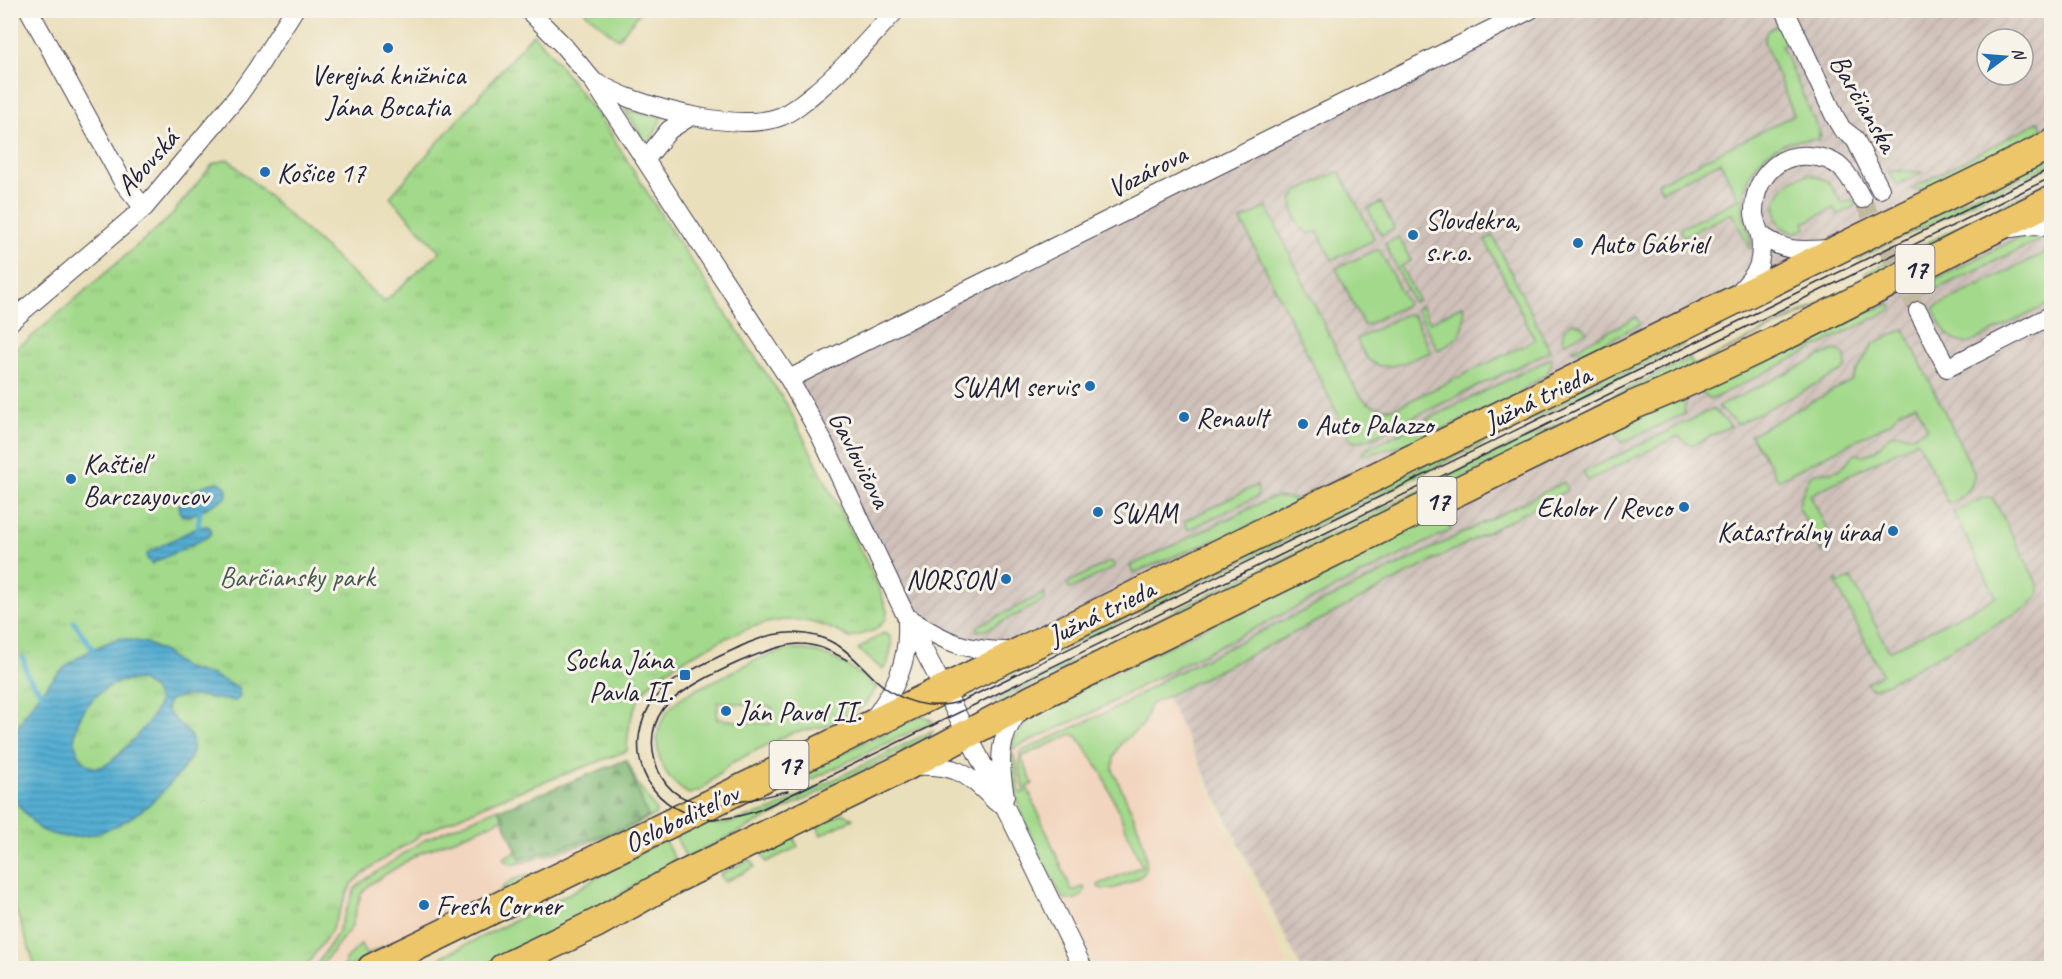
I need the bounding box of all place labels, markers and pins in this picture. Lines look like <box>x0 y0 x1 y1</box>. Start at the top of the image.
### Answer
marker: Verejná knižnica Jána Bocatia <box>381 41 395 55</box>
place label: Verejná knižnica Jána Bocatia <box>311 57 467 124</box>
place label: Košice 17 <box>277 155 367 190</box>
marker: Košice 17 <box>258 165 272 179</box>
place label: Slovdekra, s.r.o. <box>1425 202 1520 269</box>
place label: Auto Gábriel <box>1590 226 1713 261</box>
marker: Slovdekra, s.r.o. <box>1406 228 1420 242</box>
marker: Auto Gábriel <box>1571 236 1585 250</box>
place label: SWAM servis <box>951 369 1080 404</box>
marker: SWAM servis <box>1083 379 1097 393</box>
place label: Renault <box>1196 400 1272 435</box>
place label: Auto Palazzo <box>1315 407 1436 442</box>
marker: Renault <box>1177 410 1191 424</box>
marker: Auto Palazzo <box>1296 417 1310 431</box>
place label: Kaštieľ Barczayovcov <box>83 446 211 513</box>
marker: Kaštieľ Barczayovcov <box>64 472 78 486</box>
place label: Ekolor / Revco <box>1536 490 1675 525</box>
place label: SWAM <box>1110 495 1180 530</box>
marker: Ekolor / Revco <box>1677 500 1691 514</box>
marker: SWAM <box>1091 505 1105 519</box>
place label: Katastrálny úrad <box>1717 514 1885 549</box>
marker: Katastrálny úrad <box>1886 524 1900 538</box>
place label: NORSON <box>906 562 998 597</box>
marker: NORSON <box>999 572 1013 586</box>
place label: Socha Jána Pavla II. <box>563 642 675 709</box>
marker: Socha Jána Pavla II. <box>678 668 692 682</box>
place label: Ján Pavol II. <box>736 694 862 729</box>
marker: Ján Pavol II. <box>719 704 733 718</box>
place label: Fresh Corner <box>436 888 564 923</box>
marker: Fresh Corner <box>417 898 431 912</box>

